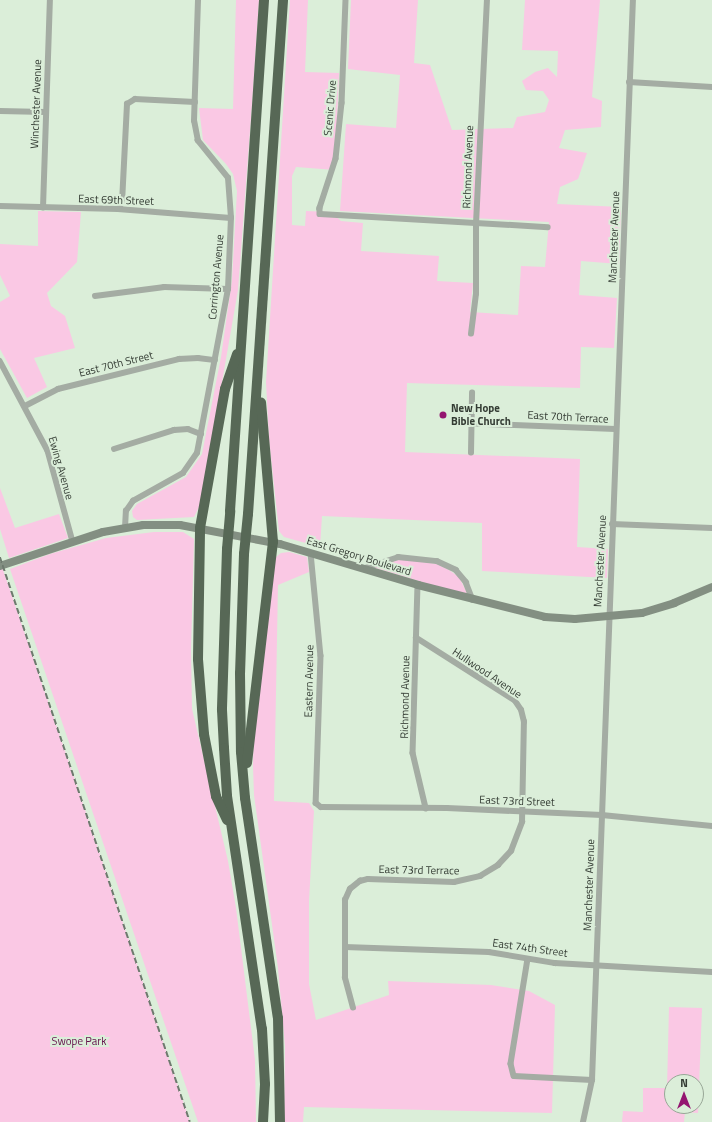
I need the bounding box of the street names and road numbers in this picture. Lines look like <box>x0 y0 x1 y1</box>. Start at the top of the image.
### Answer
street label: Winchester Avenue <box>28 59 44 149</box>
street label: Scenic Drive <box>321 80 339 136</box>
street label: Richmond Avenue <box>460 125 476 209</box>
street label: Manchester Avenue <box>606 191 622 283</box>
street label: East 69th Street <box>78 192 154 208</box>
street label: Corrington Avenue <box>206 234 226 320</box>
street label: East 70th Street <box>78 348 154 380</box>
street label: East 70th Terrace <box>527 408 609 426</box>
street label: Ewing Avenue <box>46 435 76 501</box>
street label: Manchester Avenue <box>591 515 609 607</box>
street label: East Gregory Boulevard <box>305 534 413 578</box>
street label: Eastern Avenue <box>302 645 316 717</box>
street label: Hullwood Avenue <box>450 645 524 701</box>
street label: Richmond Avenue <box>398 655 412 739</box>
street label: East 73rd Street <box>479 793 555 809</box>
street label: Manchester Avenue <box>581 839 597 931</box>
street label: East 73rd Terrace <box>378 863 460 877</box>
street label: East 74th Street <box>492 936 568 960</box>

